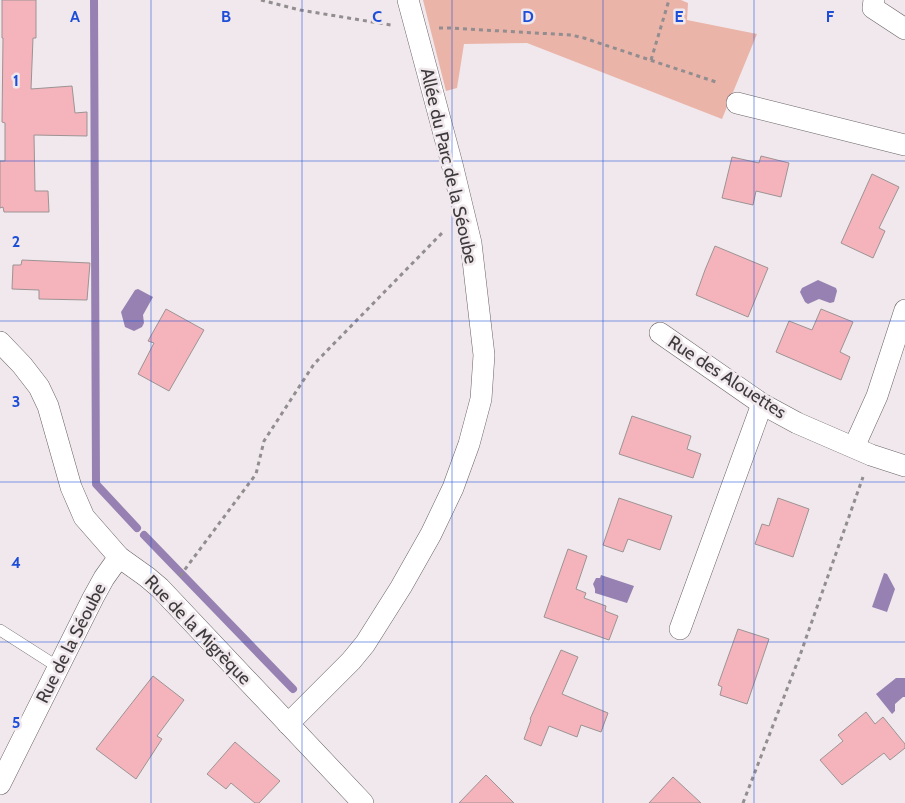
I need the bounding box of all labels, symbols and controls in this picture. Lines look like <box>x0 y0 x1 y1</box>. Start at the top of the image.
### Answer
text: A <box>70 7 80 26</box>
text: B <box>221 7 231 26</box>
text: C <box>372 7 382 26</box>
text: D <box>522 7 534 26</box>
text: E <box>674 7 684 26</box>
text: F <box>826 7 835 26</box>
street label: Allée du Parc de la Séoube <box>416 66 482 266</box>
text: 1 <box>13 71 19 90</box>
text: 2 <box>12 232 20 251</box>
street label: Rue des Alouettes <box>664 331 790 423</box>
text: 3 <box>12 392 20 411</box>
text: 4 <box>11 553 21 572</box>
street label: Rue de la Migrèque <box>140 571 256 689</box>
street label: Rue de la Séoube <box>31 579 111 707</box>
text: 5 <box>12 713 20 732</box>

